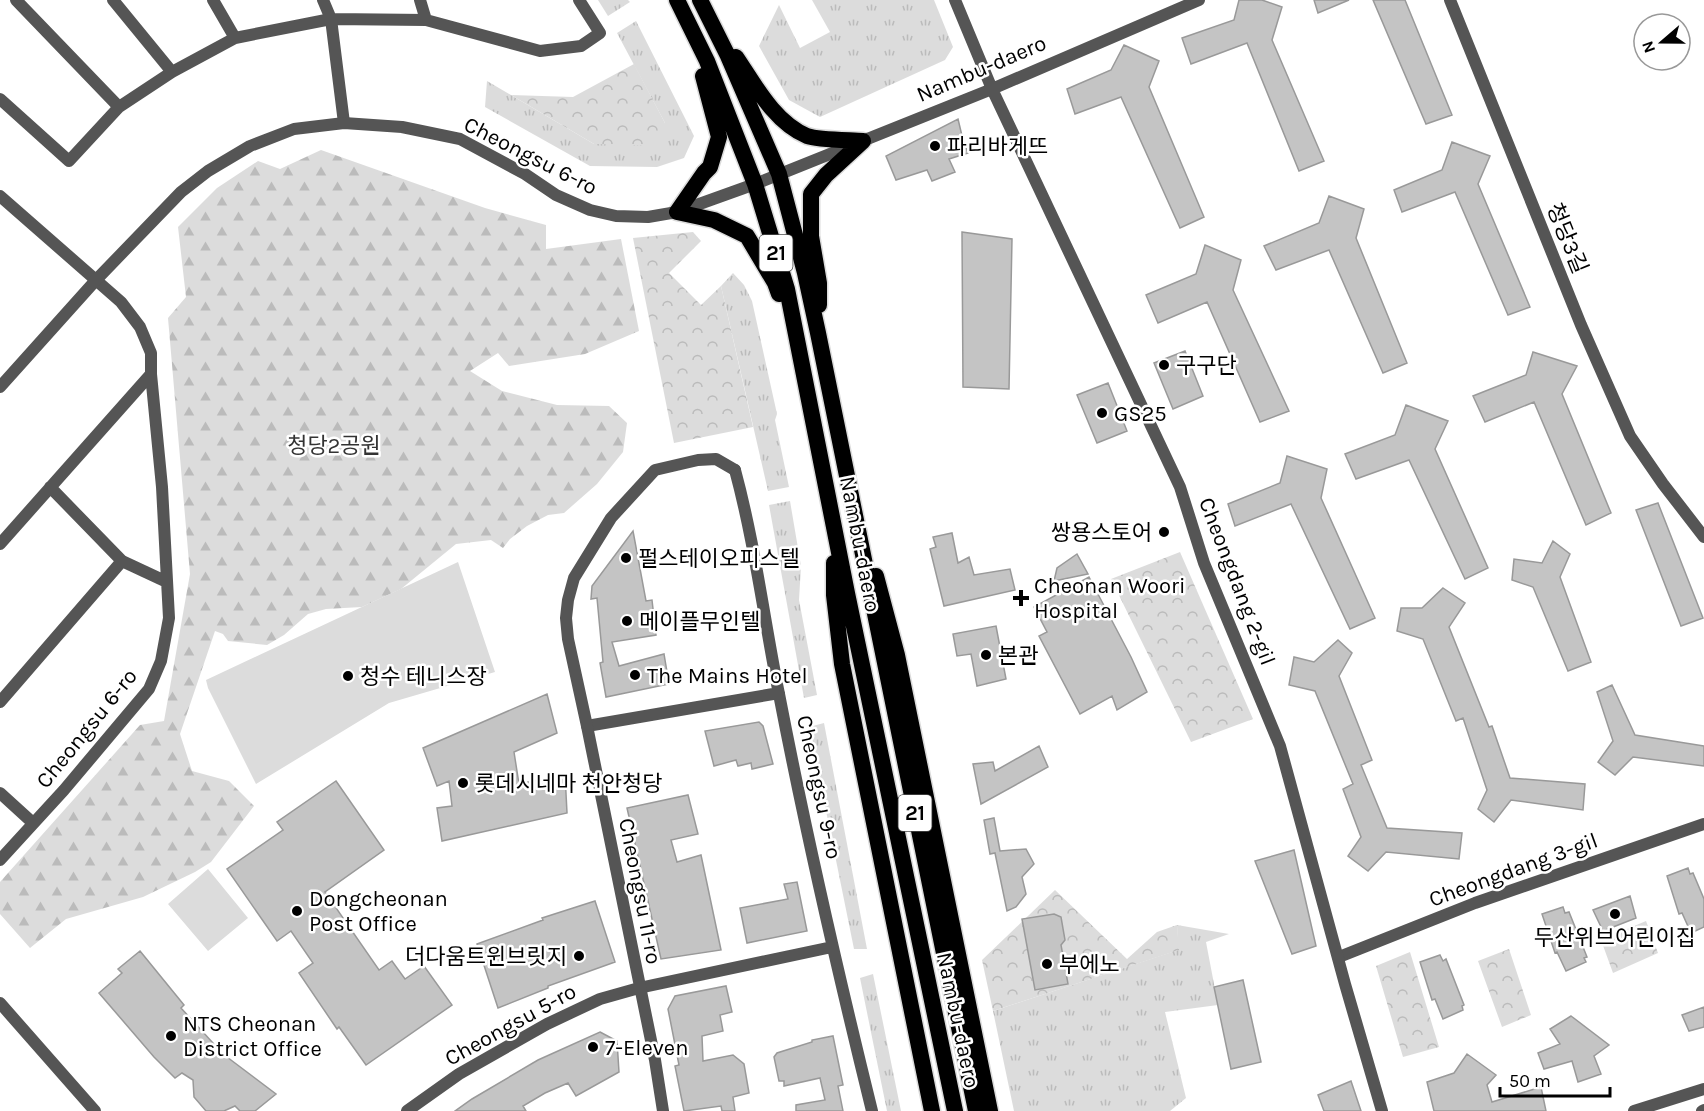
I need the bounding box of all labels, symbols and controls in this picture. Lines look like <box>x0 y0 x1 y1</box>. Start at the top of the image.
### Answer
north arrow <box>1632 12 1692 72</box>
street label: Nambu-daero <box>913 30 1050 108</box>
text: N <box>1637 38 1659 56</box>
street label: Cheongsu 6-ro <box>460 111 602 201</box>
place label: 파리바게뜨 <box>947 134 1048 160</box>
marker: 파리바게뜨 <box>928 139 942 153</box>
street label: 청당3길 <box>1541 199 1593 277</box>
road number: 21 <box>760 235 792 271</box>
place label: 구구단 <box>1176 353 1237 379</box>
marker: 구구단 <box>1157 358 1171 372</box>
place label: GS25 <box>1114 401 1167 427</box>
marker: GS25 <box>1095 406 1109 420</box>
park label: 청당2공원 <box>287 433 381 459</box>
street label: Nambu-daero <box>834 474 886 614</box>
street label: Cheongdang 2-gil <box>1193 494 1281 669</box>
place label: 쌍용스토어 <box>1051 520 1152 546</box>
marker: 쌍용스토어 <box>1157 525 1171 539</box>
place label: 펄스테이오피스텔 <box>638 546 800 572</box>
marker: 펄스테이오피스텔 <box>619 551 633 565</box>
place label: Cheonan Woori Hospital <box>1034 573 1186 624</box>
marker: Cheonan Woori Hospital <box>1012 589 1030 607</box>
place label: 메이플무인텔 <box>639 609 760 635</box>
marker: 메이플무인텔 <box>620 614 634 628</box>
place label: 본관 <box>998 643 1038 669</box>
marker: 본관 <box>979 648 993 662</box>
place label: The Mains Hotel <box>647 663 808 689</box>
street label: Cheongsu 6-ro <box>31 664 143 794</box>
place label: 청수 테니스장 <box>360 664 487 690</box>
marker: The Mains Hotel <box>628 668 642 682</box>
marker: 청수 테니스장 <box>341 669 355 683</box>
street label: Cheongsu 9-ro <box>791 713 847 861</box>
place label: 롯데시네마 천안청당 <box>475 771 662 797</box>
marker: 롯데시네마 천안청당 <box>456 776 470 790</box>
road number: 21 <box>898 795 932 831</box>
street label: Cheongsu 11-ro <box>613 816 667 966</box>
street label: Cheongdang 3-gil <box>1425 827 1601 913</box>
place label: Dongcheonan Post Office <box>309 886 448 937</box>
marker: Dongcheonan Post Office <box>290 904 304 918</box>
marker: 두산위브어린이집 <box>1608 907 1622 921</box>
place label: 두산위브어린이집 <box>1534 925 1696 951</box>
place label: 더다움트윈브릿지 <box>405 944 567 970</box>
marker: 더다움트윈브릿지 <box>572 949 586 963</box>
street label: Nambu-daero <box>931 950 985 1090</box>
place label: 부에노 <box>1059 952 1120 978</box>
marker: 부에노 <box>1040 957 1054 971</box>
street label: Cheongsu 5-ro <box>440 978 581 1072</box>
place label: NTS Cheonan District Office <box>183 1011 322 1062</box>
marker: NTS Cheonan District Office <box>164 1029 178 1043</box>
place label: 7-Eleven <box>605 1035 688 1061</box>
marker: 7-Eleven <box>586 1040 600 1054</box>
scale bar <box>1500 1060 1610 1098</box>
text: 50 m <box>1509 1070 1551 1092</box>

